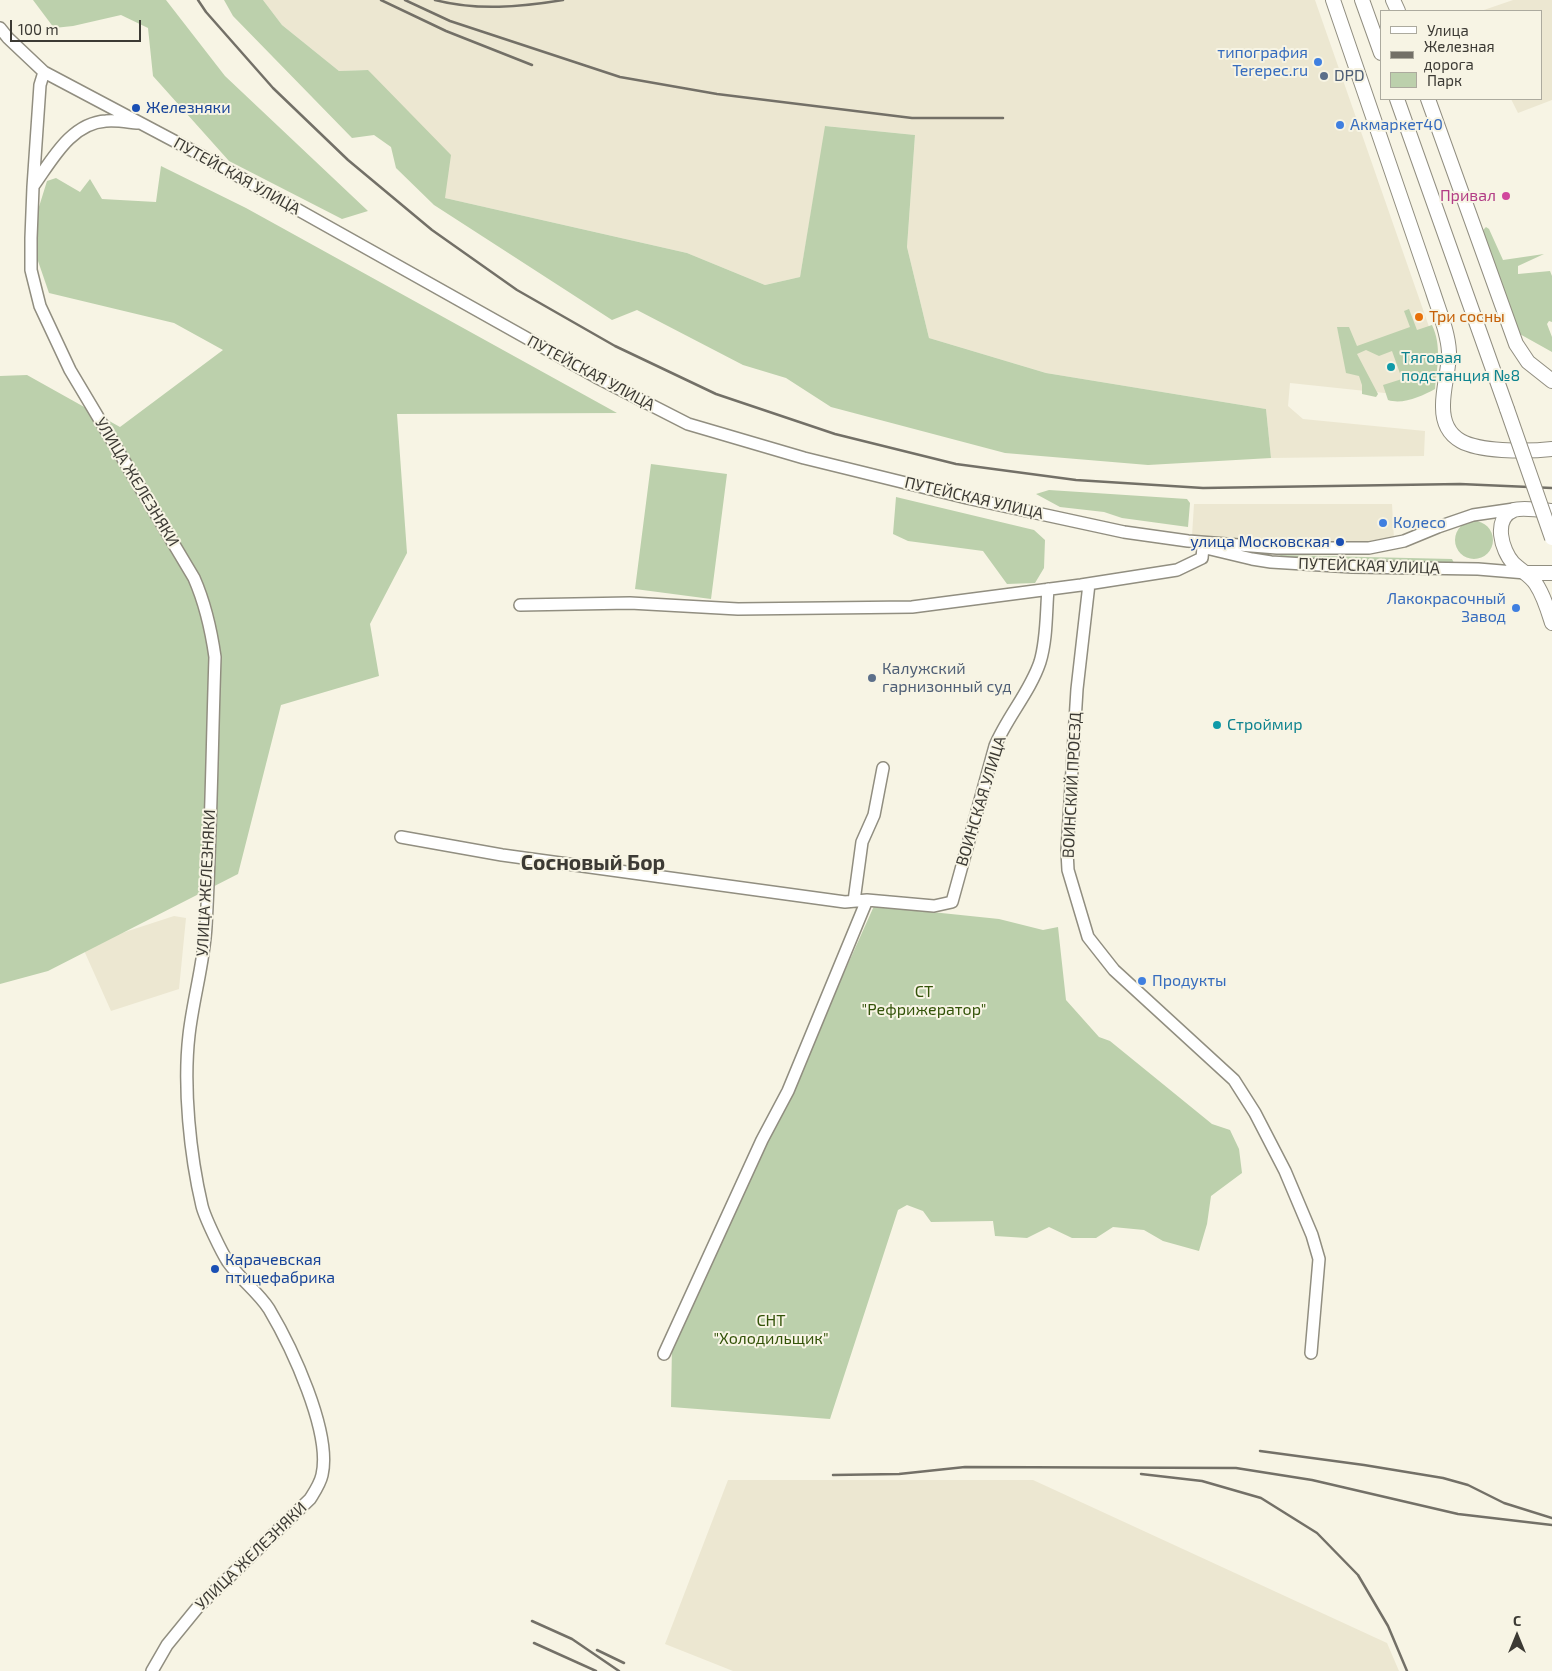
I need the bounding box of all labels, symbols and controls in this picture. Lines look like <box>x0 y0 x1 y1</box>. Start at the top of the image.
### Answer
scale bar <box>12 10 144 42</box>
legend <box>1380 10 1542 100</box>
text: 100 m <box>18 20 59 38</box>
text: Улица <box>1427 21 1469 39</box>
text: Железная дорога <box>1424 37 1495 73</box>
place label: типография Terepec.ru <box>1217 43 1308 81</box>
marker: типография Terepec.ru <box>1312 56 1324 68</box>
place label: DPD <box>1334 66 1365 86</box>
marker: DPD <box>1318 70 1330 82</box>
text: Парк <box>1427 71 1462 89</box>
place label: Железняки <box>146 98 231 118</box>
marker: Железняки <box>130 102 142 114</box>
place label: Акмаркет40 <box>1350 115 1443 135</box>
marker: Акмаркет40 <box>1334 119 1346 131</box>
street label: ПУТЕЙСКАЯ УЛИЦА <box>170 133 304 219</box>
place label: Привал <box>1440 186 1496 206</box>
marker: Привал <box>1500 190 1512 202</box>
place label: Три сосны <box>1429 307 1505 327</box>
marker: Три сосны <box>1413 311 1425 323</box>
street label: ПУТЕЙСКАЯ УЛИЦА <box>524 331 658 415</box>
place label: Тяговая подстанция №8 <box>1401 348 1520 386</box>
marker: Тяговая подстанция №8 <box>1385 361 1397 373</box>
street label: УЛИЦА ЖЕЛЕЗНЯКИ <box>91 414 183 550</box>
street label: ПУТЕЙСКАЯ УЛИЦА <box>903 473 1045 523</box>
place label: Колесо <box>1393 513 1446 533</box>
marker: Колесо <box>1377 517 1389 529</box>
place label: улица Московская <box>1190 532 1330 552</box>
marker: улица Московская <box>1334 536 1346 548</box>
street label: ПУТЕЙСКАЯ УЛИЦА <box>1298 554 1440 578</box>
place label: Лакокрасочный Завод <box>1387 589 1506 627</box>
marker: Лакокрасочный Завод <box>1510 602 1522 614</box>
place label: Калужский гарнизонный суд <box>882 659 1012 697</box>
marker: Калужский гарнизонный суд <box>866 672 878 684</box>
street label: ВОИНСКИЙ ПРОЕЗД <box>1059 711 1085 859</box>
place label: Строймир <box>1227 715 1303 735</box>
marker: Строймир <box>1211 719 1223 731</box>
street label: ВОИНСКАЯ УЛИЦА <box>952 734 1010 868</box>
street label: УЛИЦА ЖЕЛЕЗНЯКИ <box>193 809 219 957</box>
district label: Сосновый Бор <box>521 850 665 876</box>
place label: Продукты <box>1152 971 1227 991</box>
marker: Продукты <box>1136 975 1148 987</box>
park label: СТ "Рефрижератор" <box>862 982 986 1020</box>
place label: Карачевская птицефабрика <box>225 1250 335 1288</box>
marker: Карачевская птицефабрика <box>209 1263 221 1275</box>
park label: СНТ "Холодильщик" <box>713 1311 829 1349</box>
street label: УЛИЦА ЖЕЛЕЗНЯКИ <box>191 1498 311 1614</box>
north arrow <box>1492 1611 1542 1661</box>
text: С <box>1513 1612 1521 1629</box>

